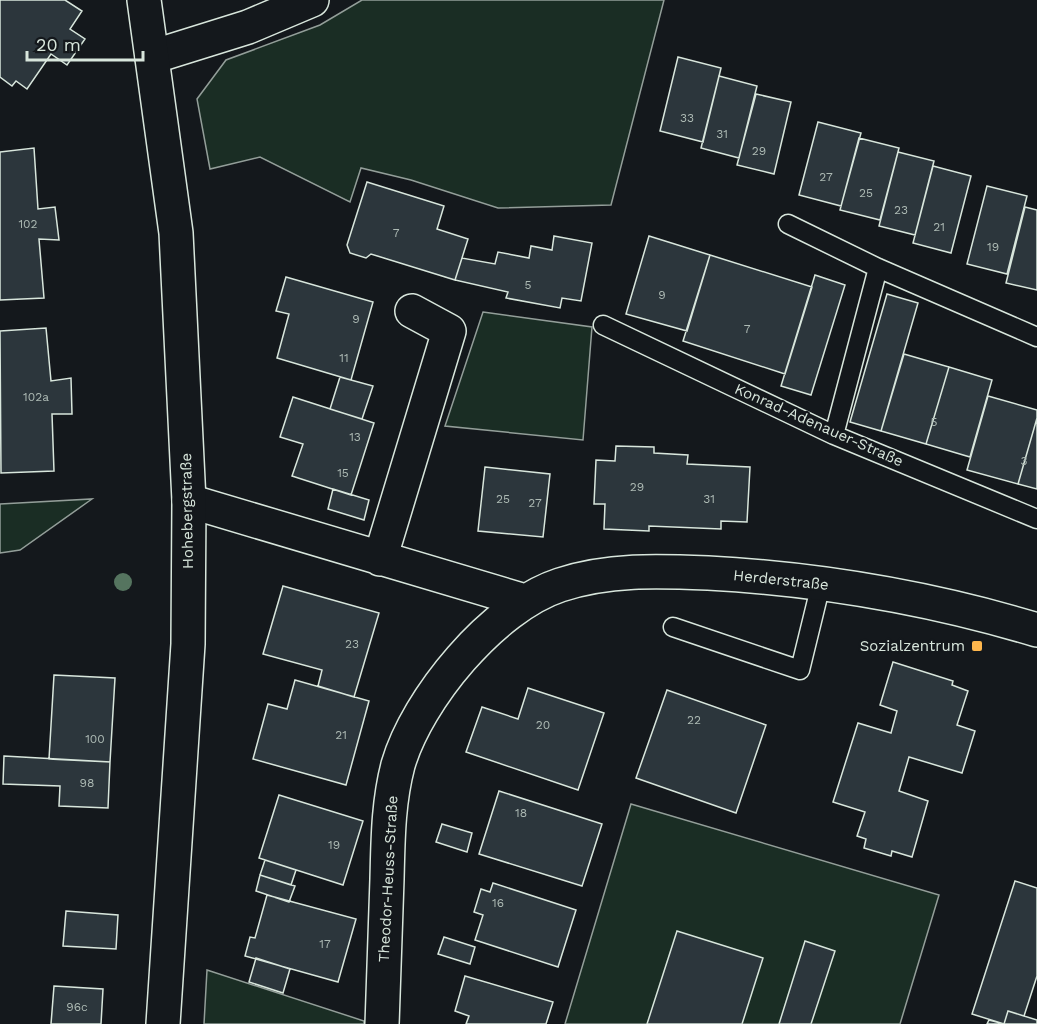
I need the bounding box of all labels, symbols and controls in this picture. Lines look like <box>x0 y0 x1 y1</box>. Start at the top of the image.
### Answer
scale bar <box>27 24 142 62</box>
text: 20 m <box>36 34 81 55</box>
house number: 33 <box>680 111 694 125</box>
house number: 31 <box>716 127 728 141</box>
house number: 29 <box>752 144 766 158</box>
house number: 27 <box>819 170 833 184</box>
house number: 25 <box>859 186 873 200</box>
house number: 23 <box>894 203 908 217</box>
house number: 102 <box>18 217 38 231</box>
house number: 21 <box>933 220 945 234</box>
house number: 7 <box>393 226 400 240</box>
house number: 19 <box>987 240 999 254</box>
house number: 5 <box>525 278 532 292</box>
house number: 9 <box>658 288 666 302</box>
house number: 9 <box>352 312 360 326</box>
house number: 7 <box>744 322 751 336</box>
house number: 11 <box>339 351 349 365</box>
street label: Konrad-Adenauer-Straße <box>732 380 906 470</box>
house number: 102a <box>23 390 49 404</box>
house number: 5 <box>931 415 938 429</box>
house number: 13 <box>349 430 361 444</box>
street label: Hohebergstraße <box>177 453 197 569</box>
house number: 3 <box>1021 454 1028 468</box>
house number: 15 <box>337 466 349 480</box>
house number: 29 <box>630 480 644 494</box>
house number: 25 <box>496 492 510 506</box>
house number: 31 <box>703 492 715 506</box>
house number: 27 <box>528 496 542 510</box>
street label: Herderstraße <box>732 566 830 594</box>
house number: 23 <box>345 637 359 651</box>
place label: Sozialzentrum <box>860 637 965 655</box>
marker: Sozialzentrum <box>970 639 984 653</box>
house number: 22 <box>687 713 701 727</box>
house number: 20 <box>536 718 550 732</box>
house number: 21 <box>335 728 347 742</box>
house number: 100 <box>85 732 105 746</box>
house number: 98 <box>80 776 94 790</box>
street label: Theodor-Heuss-Straße <box>375 795 401 963</box>
house number: 18 <box>515 806 527 820</box>
house number: 19 <box>328 838 340 852</box>
house number: 16 <box>492 896 504 910</box>
house number: 17 <box>319 937 331 951</box>
house number: 96c <box>66 1000 88 1014</box>

